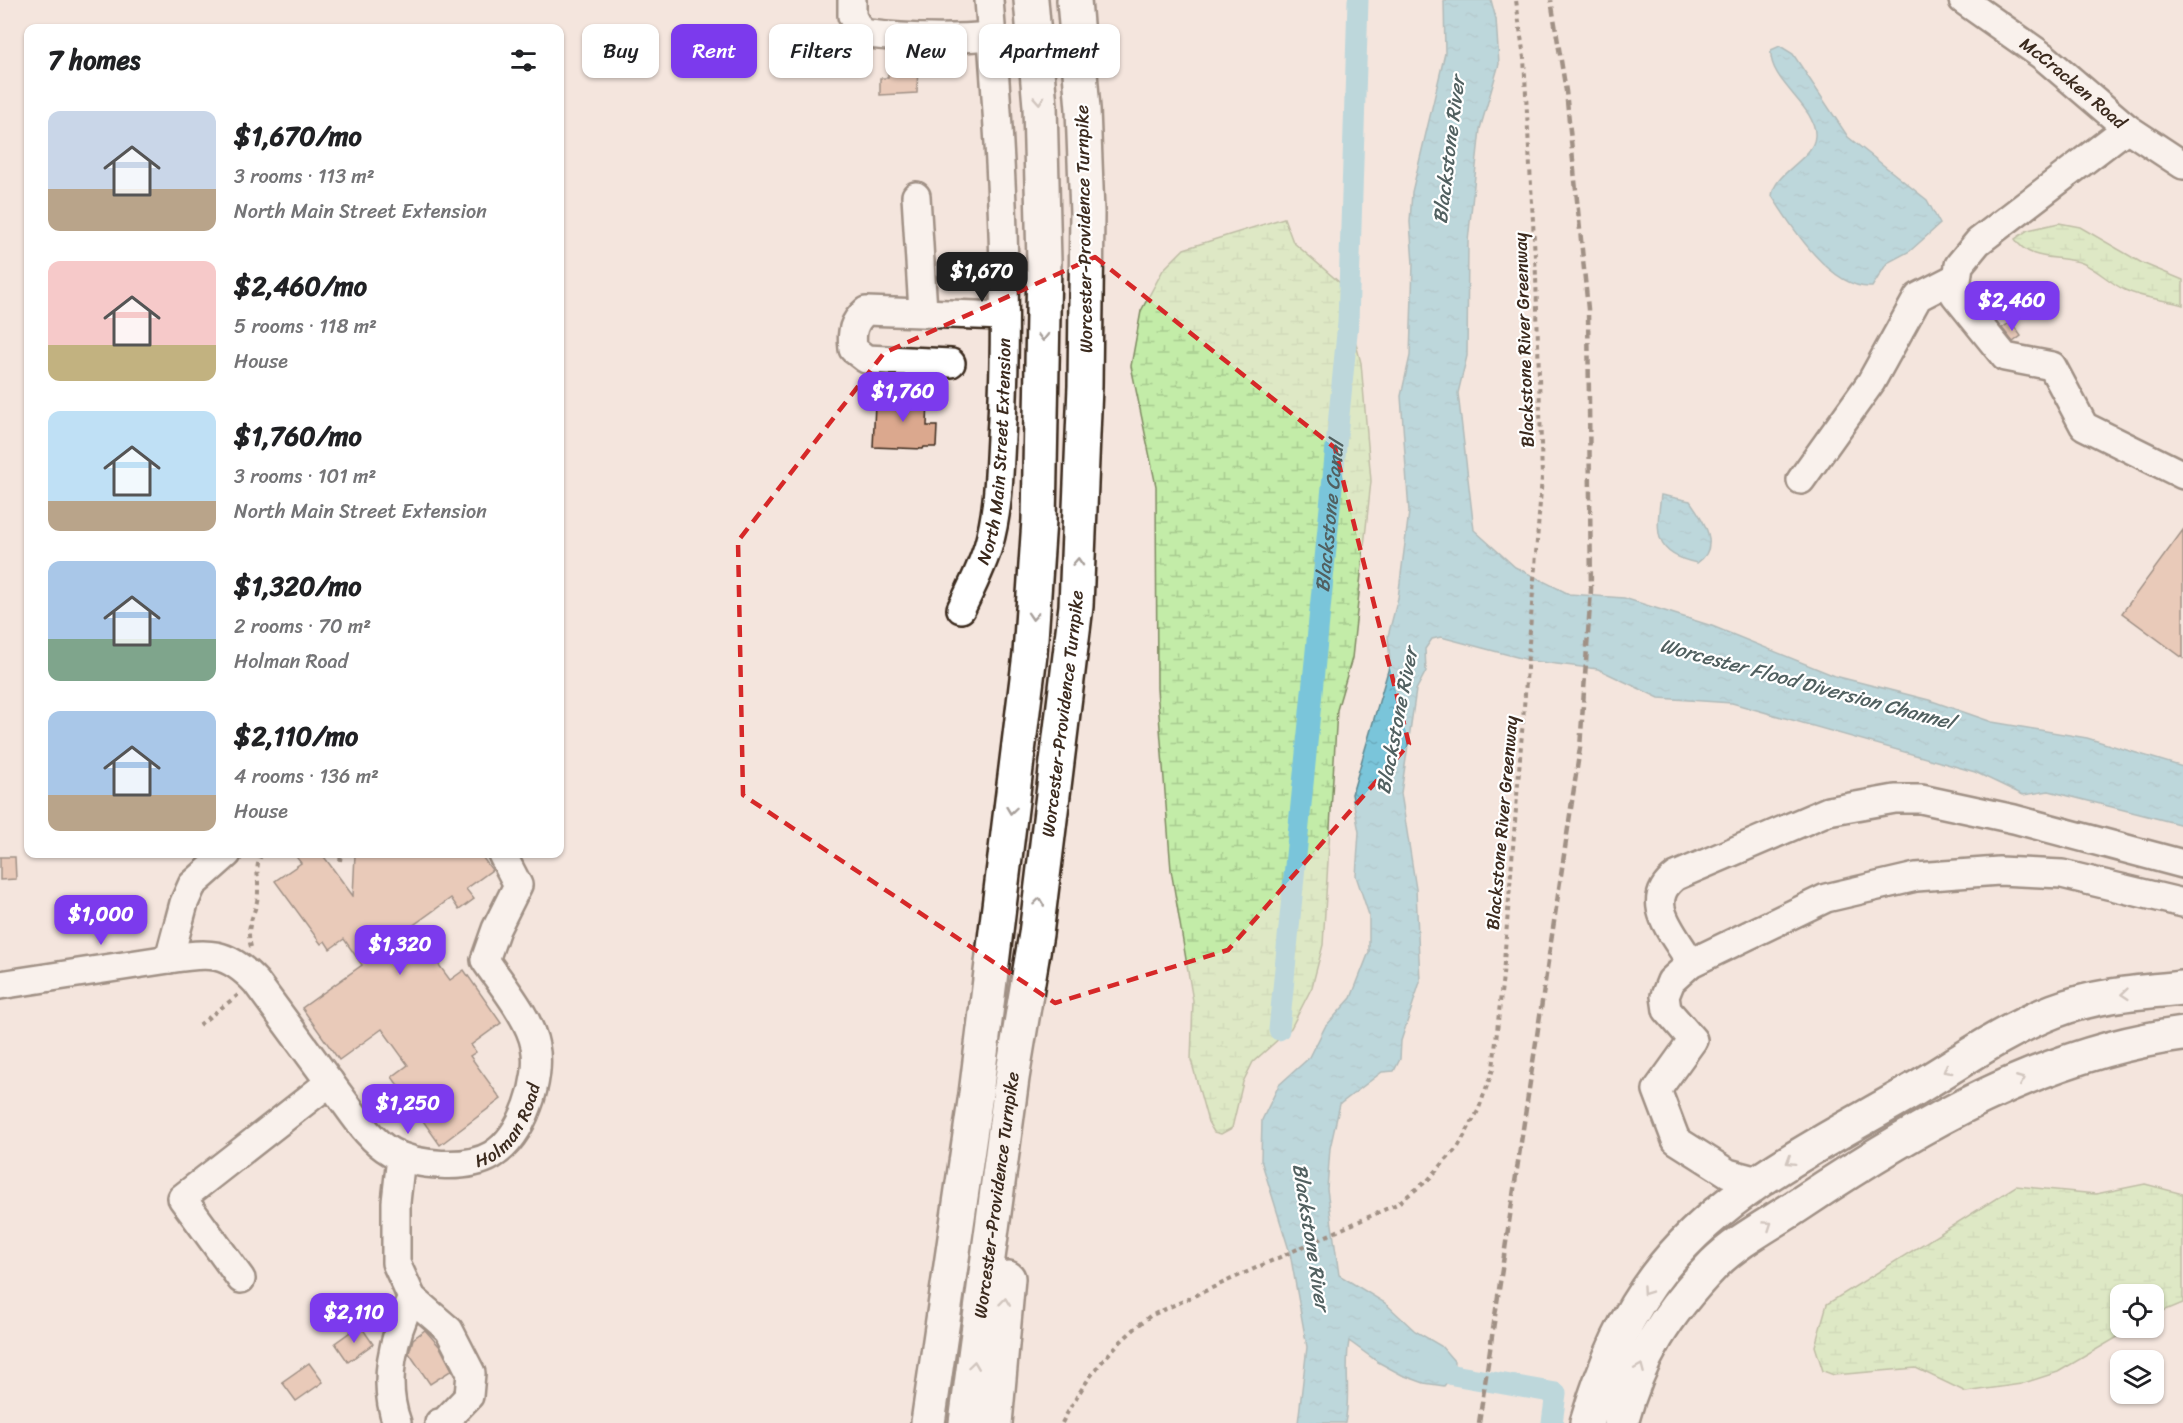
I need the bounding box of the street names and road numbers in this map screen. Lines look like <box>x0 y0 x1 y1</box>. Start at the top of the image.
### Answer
street label: McCracken Road <box>2013 28 2135 138</box>
street label: Worcester-Providence Turnpike <box>1066 105 1102 353</box>
street label: Blackstone River Greenway <box>1504 231 1544 448</box>
street label: North Main Street Extension <box>967 337 1020 569</box>
street label: Worcester-Providence Turnpike <box>1032 590 1093 839</box>
street label: Blackstone River Greenway <box>1477 714 1527 931</box>
street label: Worcester-Providence Turnpike <box>964 1069 1029 1320</box>
street label: Holman Road <box>470 1078 550 1177</box>

